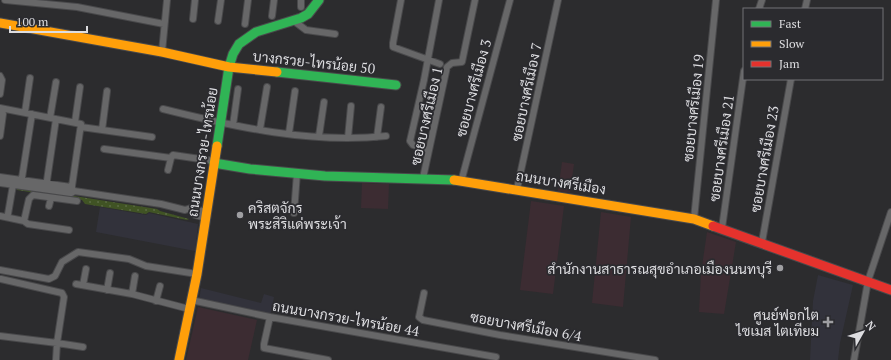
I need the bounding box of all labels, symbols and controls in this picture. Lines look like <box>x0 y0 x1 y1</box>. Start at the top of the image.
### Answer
scale bar <box>10 8 87 34</box>
legend <box>743 8 883 80</box>
text: 100 m <box>16 14 49 29</box>
text: Fast <box>779 16 802 31</box>
text: Slow <box>779 36 805 51</box>
street label: ซอยบางศรีเมือง 3 <box>451 37 495 139</box>
street label: ซอยบางศรีเมือง 7 <box>506 41 546 143</box>
street label: บางกรวย-ไทรน้อย 50 <box>252 46 376 78</box>
street label: ซอยบางศรีเมือง 19 <box>678 53 708 163</box>
text: Jam <box>779 56 800 71</box>
street label: ซอยบางศรีเมือง 1 <box>405 65 447 167</box>
street label: ถนนบางกรวย-ไทรน้อย <box>182 86 222 218</box>
street label: ซอยบางศรีเมือง 21 <box>704 93 738 203</box>
street label: ซอยบางศรีเมือง 23 <box>745 104 783 214</box>
street label: ถนนบางศรีเมือง <box>515 166 607 198</box>
place label: คริสตจักร พระสิริแด่พระเจ้า <box>248 198 347 233</box>
marker: คริสตจักร พระสิริแด่พระเจ้า <box>235 210 245 220</box>
place label: สำนักงานสาธารณสุขอำเภอเมืองนนทบุรี <box>547 259 772 279</box>
marker: สำนักงานสาธารณสุขอำเภอเมืองนนทบุรี <box>775 263 785 273</box>
street label: ถนนบางกรวย-ไทรน้อย 44 <box>271 296 422 340</box>
place label: ศูนย์ฟอกไต ไซเมส ไตเทียม <box>735 305 819 340</box>
street label: ซอยบางศรีเมือง 6/4 <box>469 307 584 345</box>
north arrow <box>843 312 883 352</box>
marker: ศูนย์ฟอกไต ไซเมส ไตเทียม <box>822 316 834 328</box>
text: N <box>863 318 879 334</box>

